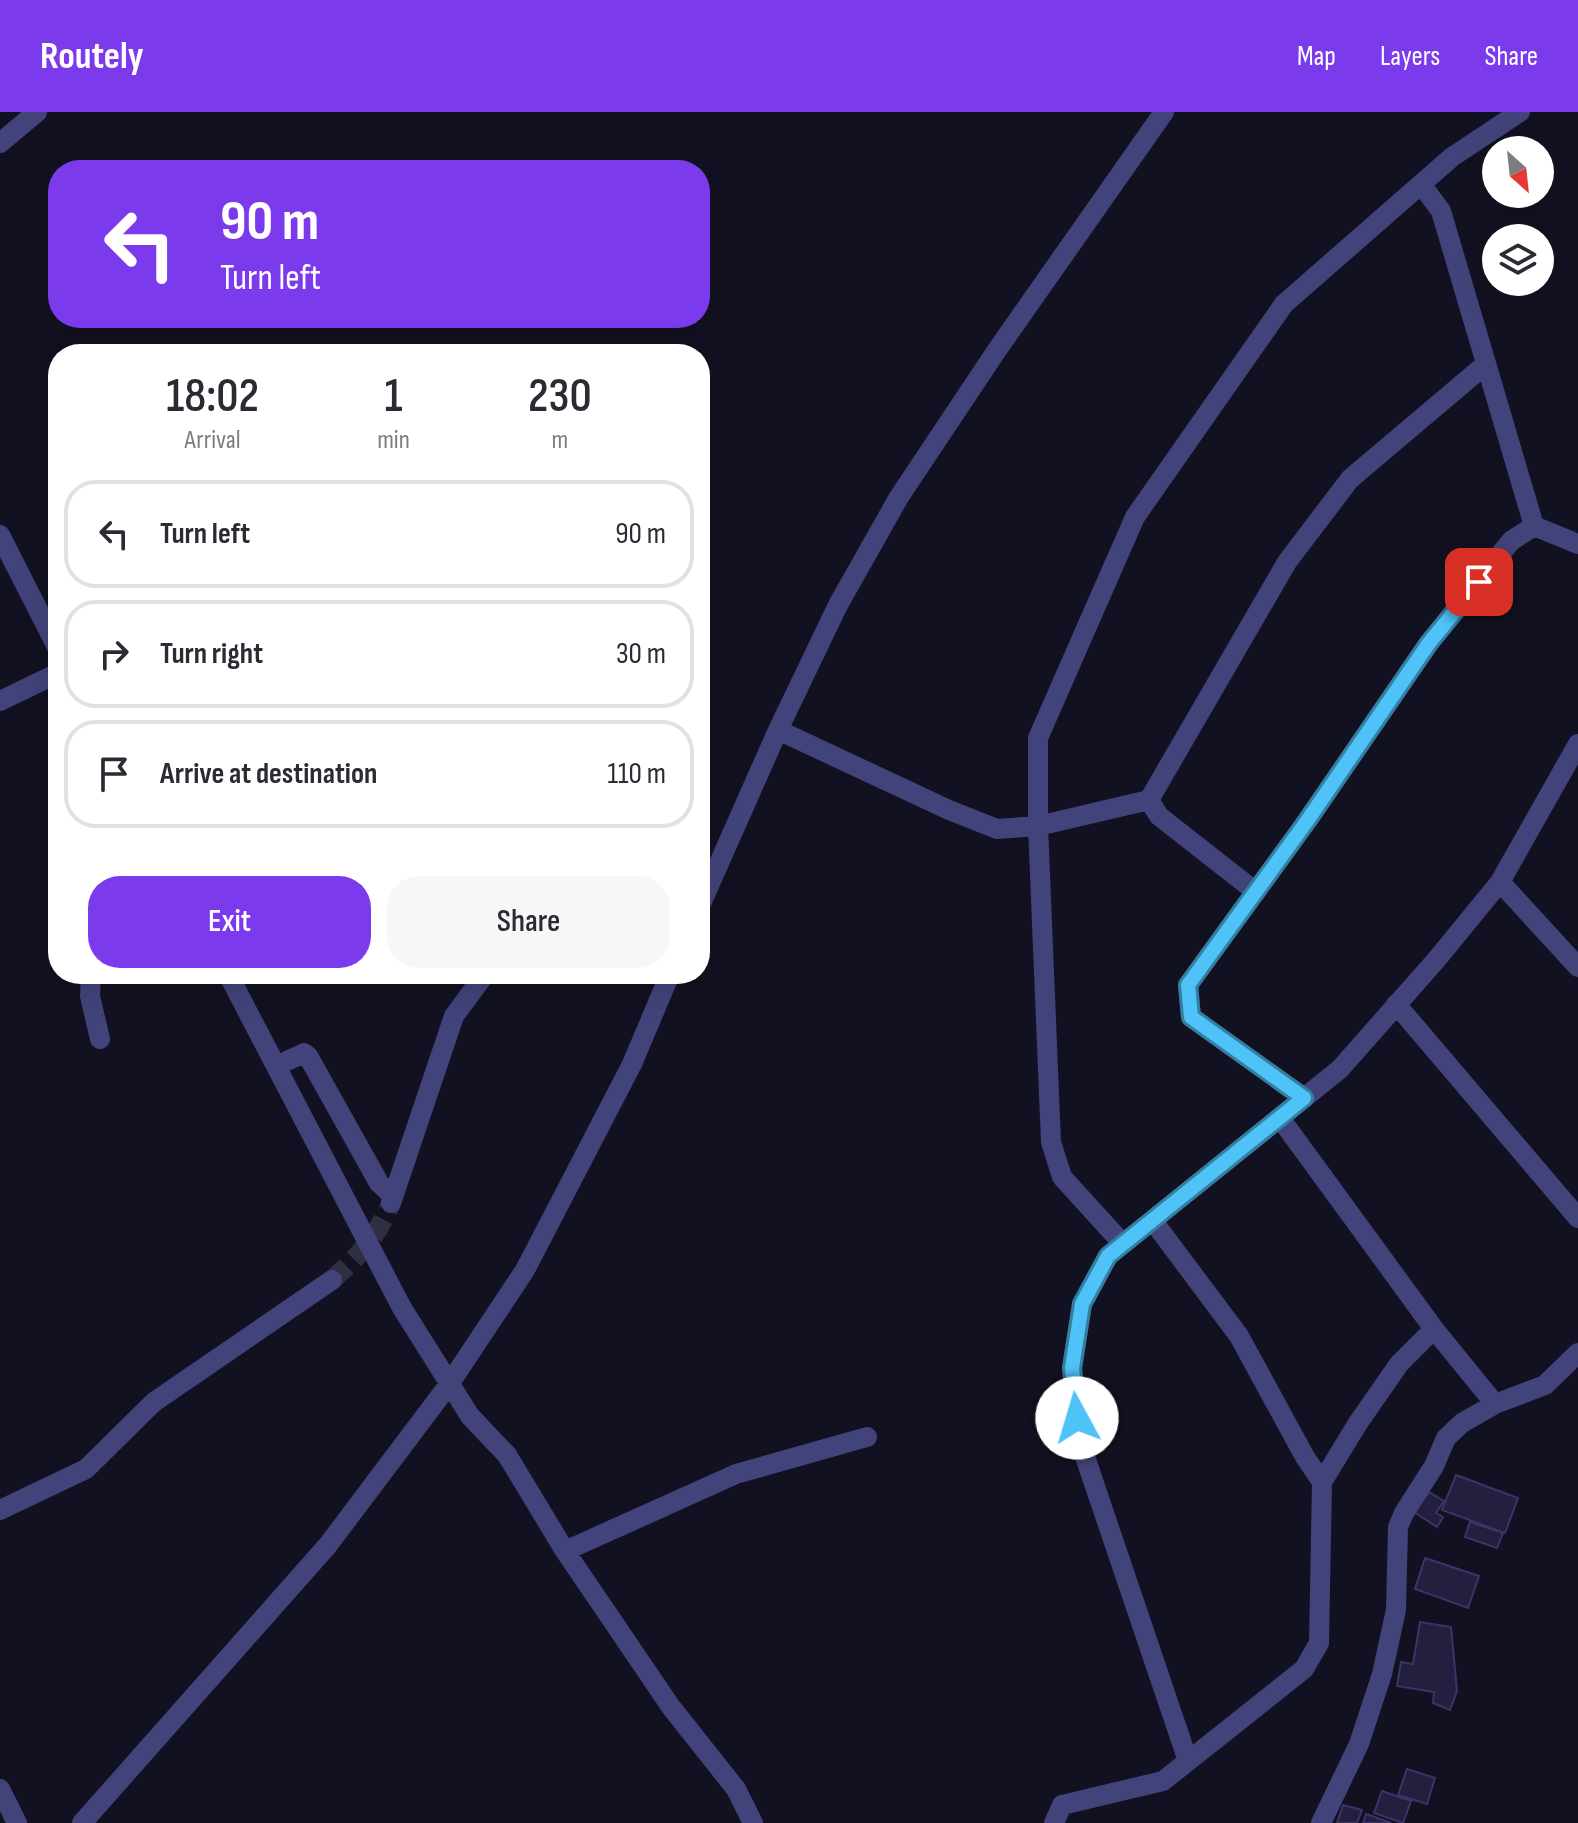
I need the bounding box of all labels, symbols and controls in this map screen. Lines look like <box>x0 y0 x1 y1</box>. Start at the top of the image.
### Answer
text: Routely <box>40 34 144 79</box>
text: Map <box>1297 40 1336 73</box>
text: Layers <box>1380 40 1440 73</box>
text: Share <box>1484 40 1538 73</box>
north arrow <box>1482 136 1554 208</box>
map controls <box>1482 136 1554 296</box>
text: 90 m <box>220 189 319 256</box>
icon: left <box>88 192 192 296</box>
button: layers <box>1482 224 1554 296</box>
text: Turn left <box>220 257 321 300</box>
text: 18:02 <box>166 368 259 425</box>
text: 1 <box>384 368 402 425</box>
text: 230 <box>528 368 592 425</box>
text: Arrival <box>185 425 241 456</box>
text: min <box>377 425 410 456</box>
text: m <box>552 425 568 456</box>
icon: left <box>92 512 136 556</box>
text: Turn left <box>160 516 250 552</box>
text: 90 m <box>615 516 666 552</box>
pin <box>1445 548 1513 616</box>
icon: arrive <box>1457 560 1501 604</box>
icon: right <box>92 632 136 676</box>
text: Turn right <box>160 636 263 672</box>
text: 30 m <box>616 636 666 672</box>
icon: arrive <box>92 752 136 796</box>
text: Arrive at destination <box>160 756 377 792</box>
text: 110 m <box>608 756 666 792</box>
button: Exit <box>88 876 371 968</box>
button: Share <box>387 876 670 968</box>
position arrow <box>1035 1376 1119 1460</box>

